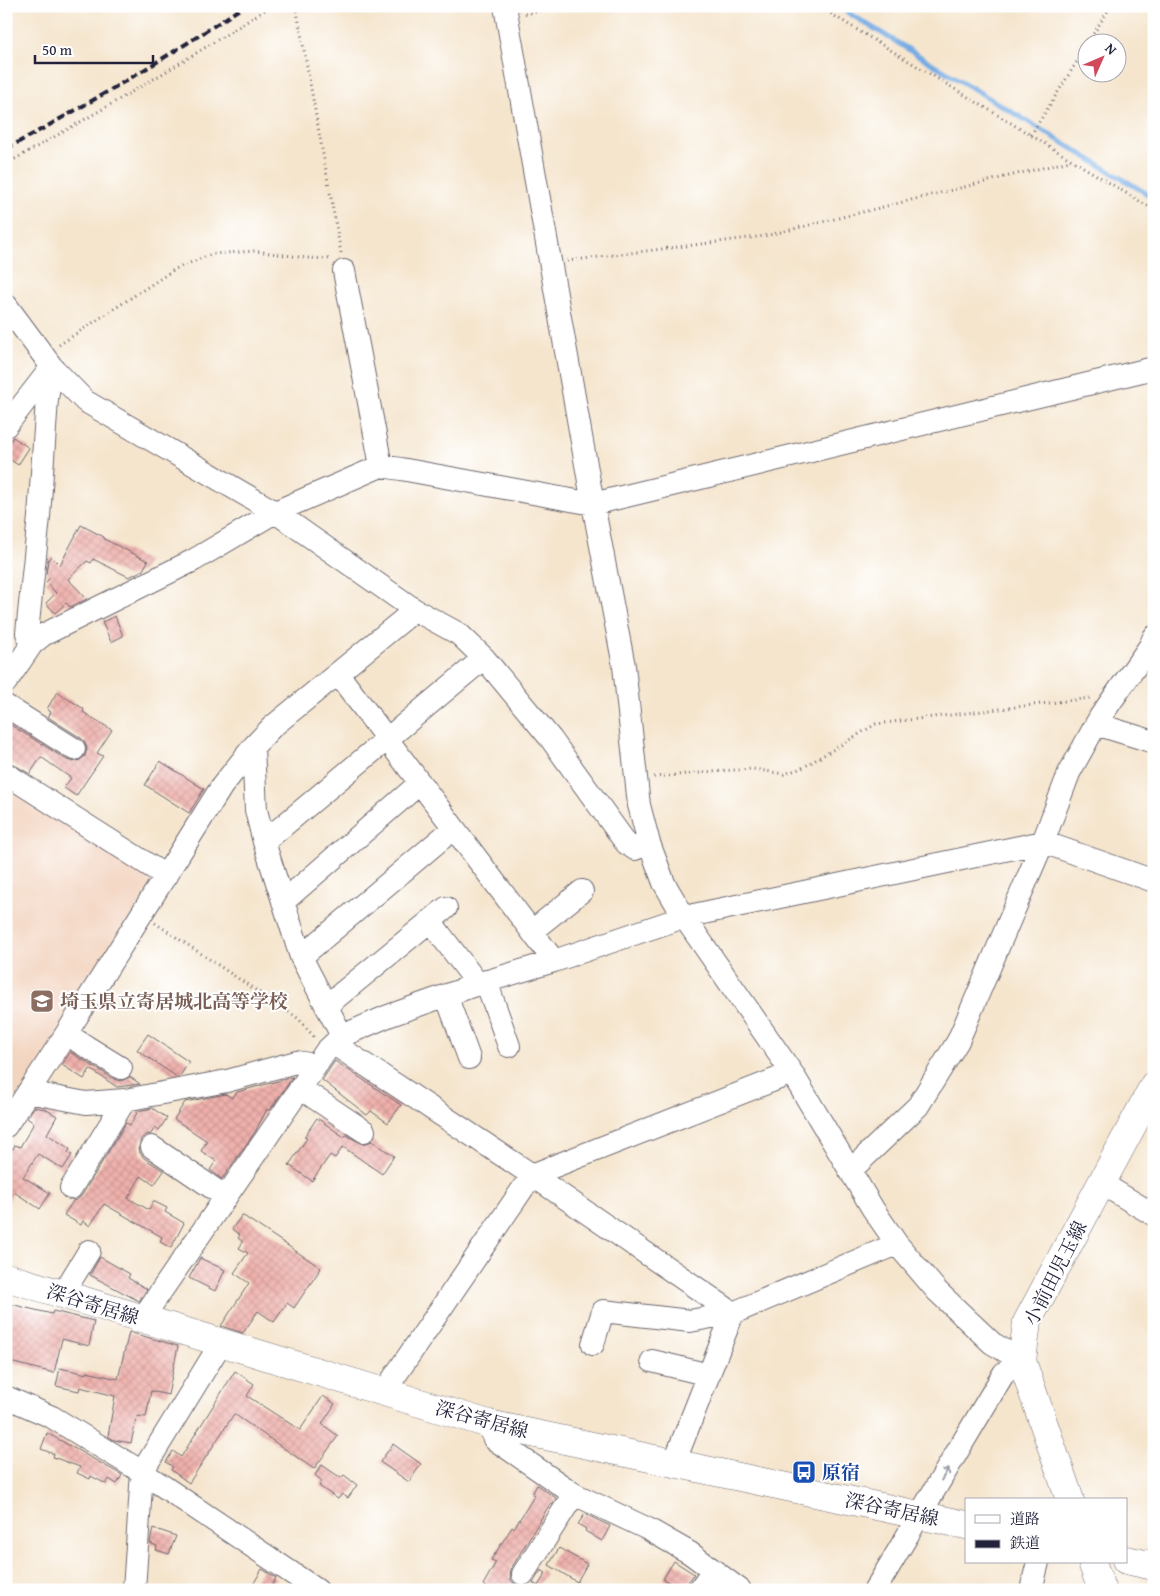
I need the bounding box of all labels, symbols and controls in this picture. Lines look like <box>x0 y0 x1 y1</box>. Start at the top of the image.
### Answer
scale bar <box>35 32 152 64</box>
north arrow <box>1078 32 1128 82</box>
text: N <box>1101 38 1122 60</box>
text: 50 m <box>42 39 73 60</box>
place label: 埼玉県立寄居城北高等学校 <box>60 987 288 1015</box>
school or university icon: 埼玉県立寄居城北高等学校 <box>29 988 55 1014</box>
street label: 小前田児玉線 <box>1017 1216 1093 1330</box>
street label: 深谷寄居線 <box>43 1277 143 1331</box>
street label: 深谷寄居線 <box>432 1393 532 1445</box>
place label: 原宿 <box>822 1458 860 1486</box>
bus stop icon: 原宿 <box>791 1459 817 1485</box>
one-way arrow <box>940 1467 950 1481</box>
street label: 深谷寄居線 <box>843 1485 941 1533</box>
legend <box>965 1498 1128 1564</box>
text: 道路 <box>1010 1508 1040 1529</box>
text: 鉄道 <box>1010 1532 1040 1553</box>

